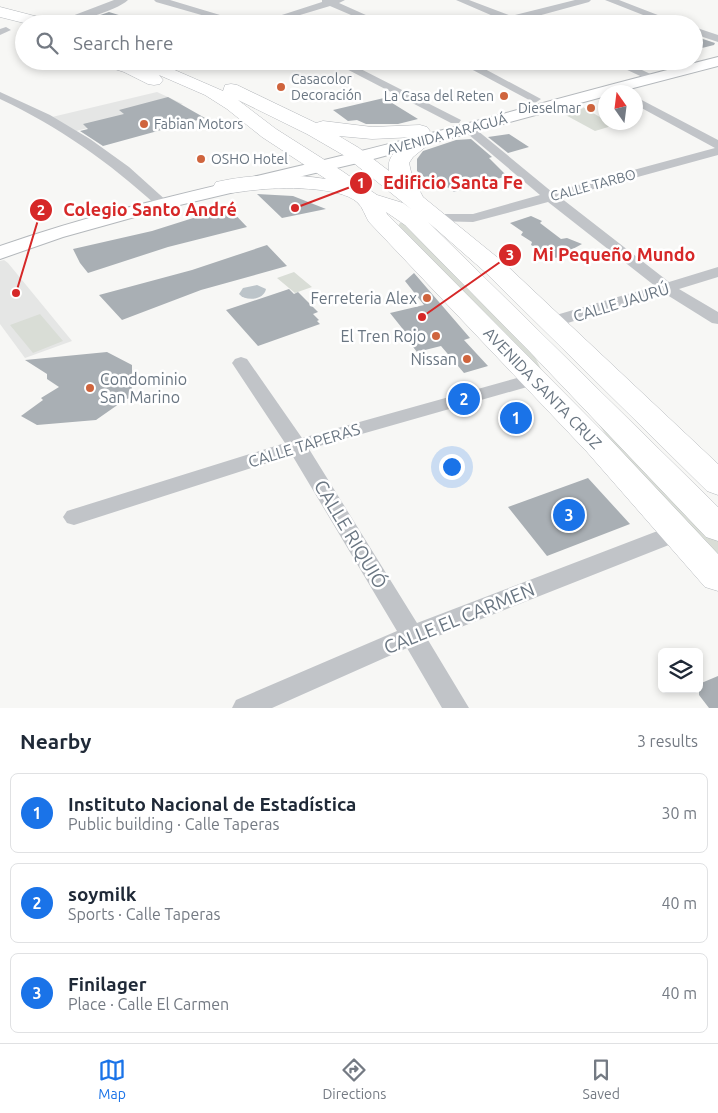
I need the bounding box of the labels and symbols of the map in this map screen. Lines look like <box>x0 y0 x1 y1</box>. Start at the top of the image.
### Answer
place label: Casacolor Decoración <box>291 71 362 103</box>
marker: Casacolor Decoración <box>275 81 287 93</box>
north arrow <box>598 85 643 130</box>
place label: La Casa del Reten <box>384 88 494 104</box>
marker: La Casa del Reten <box>498 90 510 102</box>
place label: Dieselmar <box>518 100 582 116</box>
marker: Dieselmar <box>585 102 597 114</box>
street label: AVENIDA PARAGUÁ <box>385 109 509 158</box>
place label: Fabian Motors <box>154 116 243 132</box>
marker: Fabian Motors <box>138 118 150 130</box>
place label: OSHO Hotel <box>211 151 288 167</box>
marker: OSHO Hotel <box>195 153 207 165</box>
callout: Edificio Santa Fe <box>348 166 533 199</box>
street label: CALLE TARBO <box>548 166 638 204</box>
text: Edificio Santa Fe <box>383 172 523 192</box>
text: 1 <box>357 174 365 191</box>
callout: Colegio Santo André <box>29 193 247 226</box>
text: Colegio Santo André <box>63 199 237 219</box>
text: 2 <box>37 201 45 218</box>
callout: Mi Pequeño Mundo <box>498 239 705 272</box>
text: Mi Pequeño Mundo <box>533 244 695 264</box>
text: 3 <box>506 246 514 263</box>
street label: CALLE JAURÚ <box>570 277 671 325</box>
place label: Ferreteria Alex <box>310 289 417 307</box>
marker: Ferreteria Alex <box>421 292 433 304</box>
street label: AVENIDA SANTA CRUZ <box>480 324 606 452</box>
place label: El Tren Rojo <box>341 327 426 345</box>
marker: El Tren Rojo <box>430 330 442 342</box>
place label: Nissan <box>410 350 457 368</box>
marker: Nissan <box>461 353 473 365</box>
place label: Condominio San Marino <box>100 370 187 406</box>
pin: 2 <box>448 380 480 418</box>
marker: Condominio San Marino <box>84 382 96 394</box>
pin: 1 <box>500 399 532 437</box>
street label: CALLE TAPERAS <box>246 419 362 471</box>
your location <box>439 454 465 480</box>
street label: CALLE RIQUIÓ <box>310 476 392 592</box>
pin: 3 <box>553 496 585 534</box>
street label: CALLE EL CARMEN <box>380 578 538 658</box>

